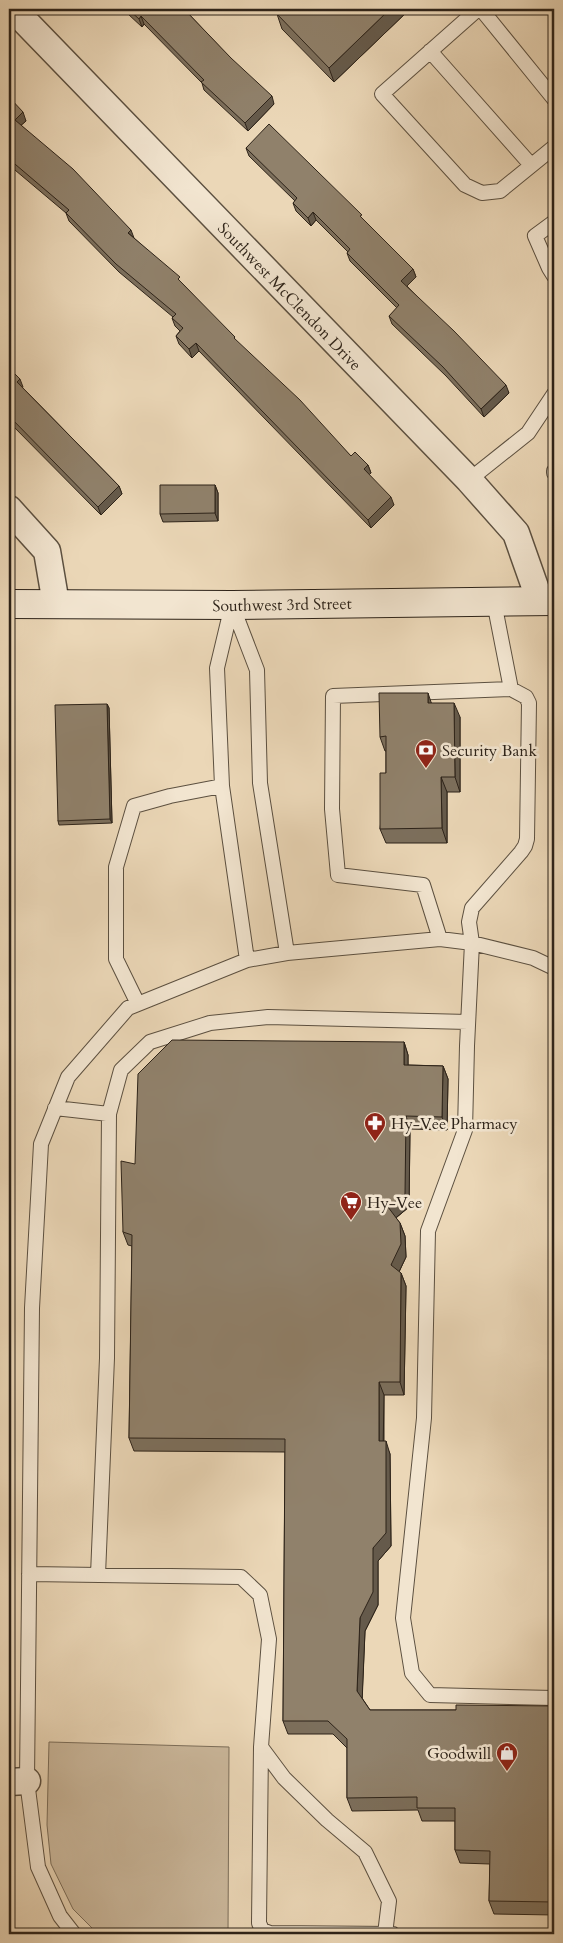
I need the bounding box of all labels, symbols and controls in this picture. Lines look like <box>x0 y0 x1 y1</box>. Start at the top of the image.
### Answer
street label: Southwest McClendon Drive <box>212 218 366 376</box>
street label: Southwest 3rd Street <box>212 593 352 617</box>
bank icon: Security Bank <box>414 738 438 769</box>
place label: Security Bank <box>442 740 537 762</box>
pharmacy icon: Hy-Vee Pharmacy <box>363 1111 387 1142</box>
place label: Hy-Vee Pharmacy <box>391 1113 518 1135</box>
supermarket icon: Hy-Vee <box>339 1190 363 1221</box>
place label: Hy-Vee <box>367 1192 422 1214</box>
shop icon: Goodwill <box>495 1741 519 1772</box>
place label: Goodwill <box>427 1743 491 1765</box>

